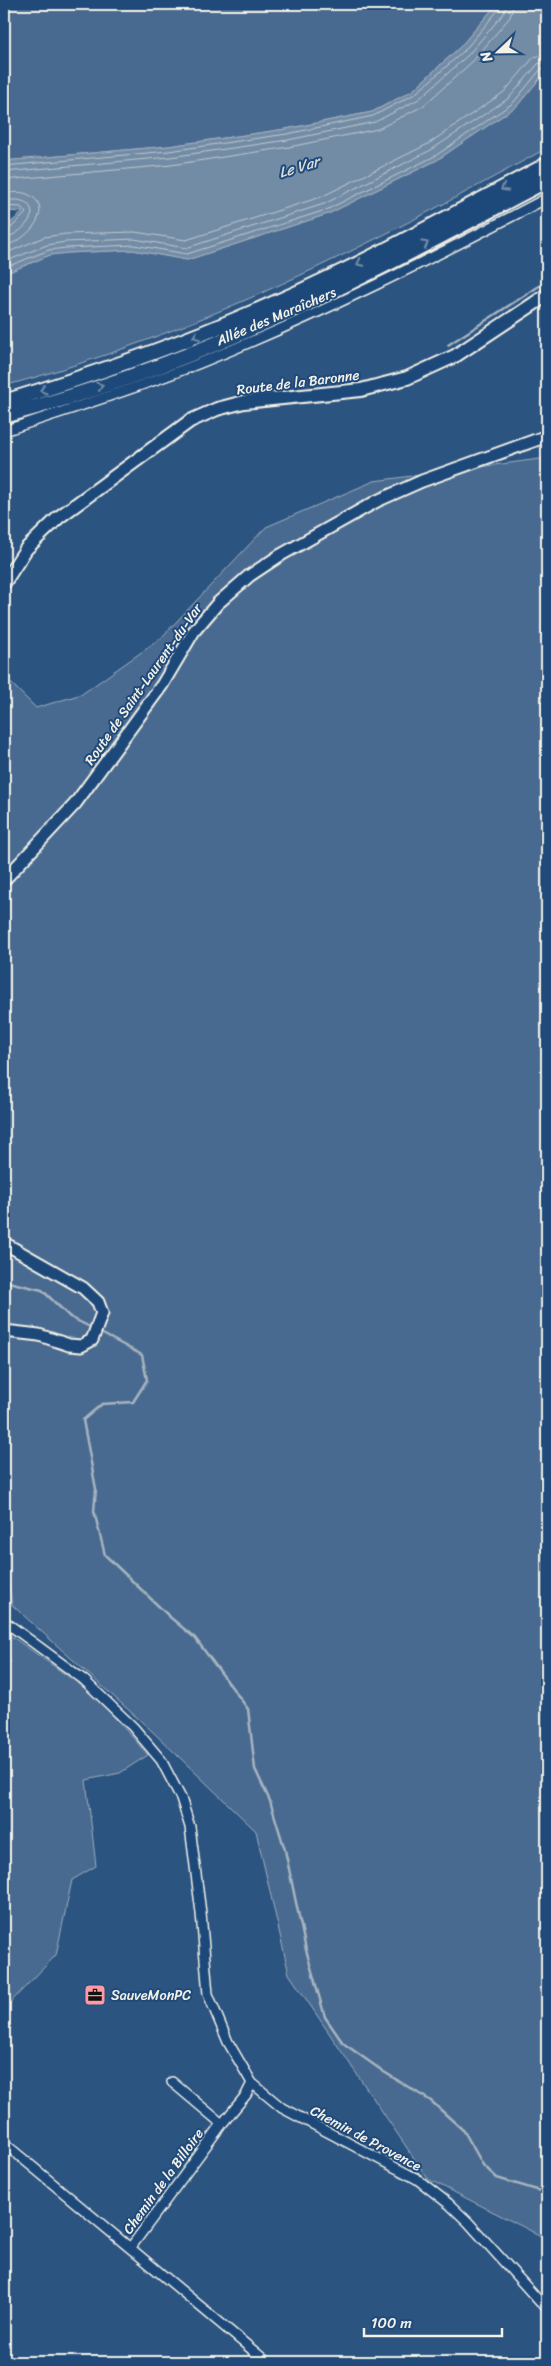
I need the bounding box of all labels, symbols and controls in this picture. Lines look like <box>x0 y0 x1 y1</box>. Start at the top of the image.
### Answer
north arrow <box>474 28 524 78</box>
text: N <box>473 47 500 67</box>
water label: Le Var <box>276 148 325 185</box>
one-way arrow <box>500 182 509 192</box>
one-way arrow <box>420 240 429 250</box>
one-way arrow <box>356 257 365 267</box>
street label: Allée des Maraîchers <box>211 280 340 353</box>
one-way arrow <box>192 330 200 340</box>
street label: Route de la Baronne <box>235 363 361 402</box>
one-way arrow <box>96 382 104 392</box>
one-way arrow <box>39 384 47 394</box>
street label: Route de Saint-Laurent-du-Var <box>78 597 210 770</box>
office icon: SauveMonPC <box>83 1983 107 2007</box>
place label: SauveMonPC <box>111 1983 191 2008</box>
street label: Chemin de Provence <box>305 2098 426 2179</box>
street label: Chemin de la Billoire <box>116 2123 211 2240</box>
scale bar <box>364 2306 501 2338</box>
text: 100 m <box>371 2310 412 2336</box>

